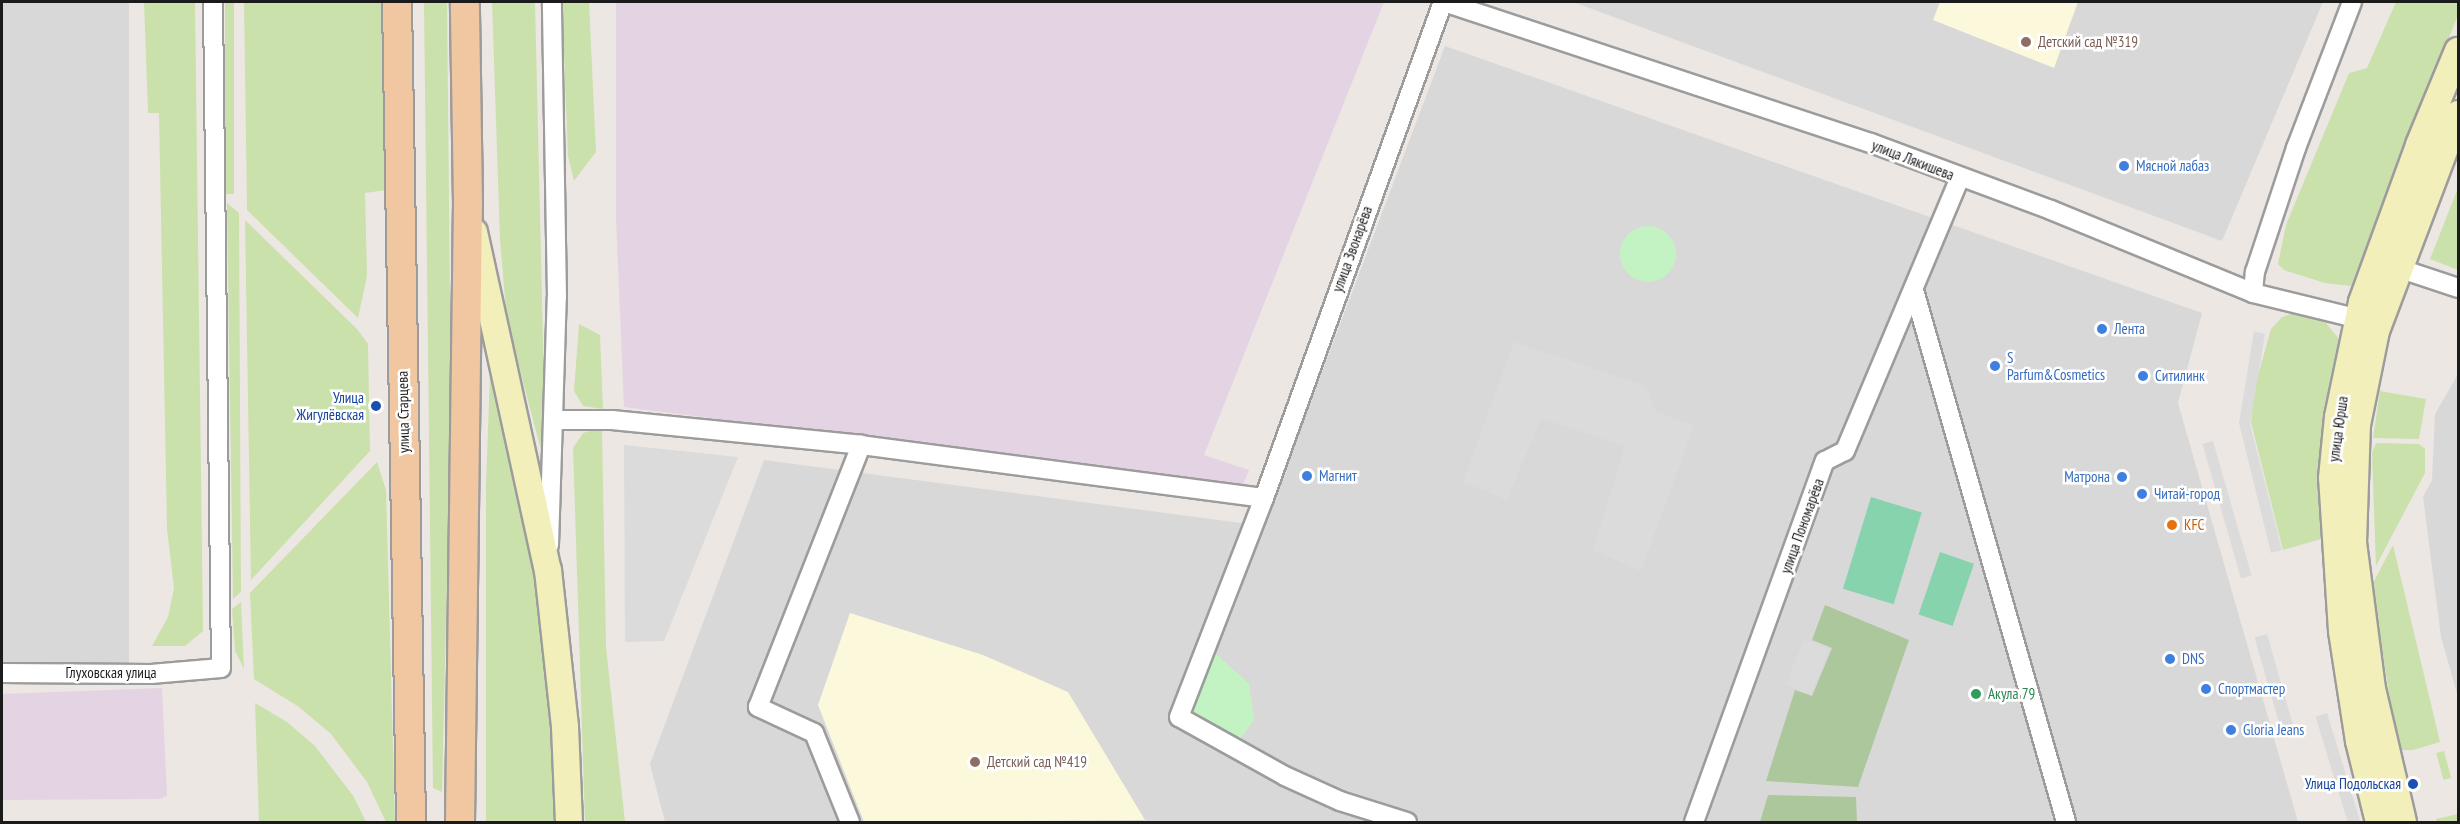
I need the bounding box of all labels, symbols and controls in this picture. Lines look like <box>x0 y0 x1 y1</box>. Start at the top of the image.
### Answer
place label: Детский сад №319 <box>2038 33 2138 51</box>
marker: Детский сад №319 <box>2019 35 2033 49</box>
street label: улица Лякишева <box>1869 136 1957 184</box>
place label: Мясной лабаз <box>2136 157 2209 175</box>
marker: Мясной лабаз <box>2117 159 2131 173</box>
street label: улица Звонарёва <box>1328 204 1376 294</box>
place label: Лента <box>2114 320 2145 338</box>
marker: Лента <box>2095 322 2109 336</box>
place label: S Parfum&Cosmetics <box>2007 348 2105 383</box>
marker: S Parfum&Cosmetics <box>1988 359 2002 373</box>
place label: Ситилинк <box>2155 367 2205 385</box>
marker: Ситилинк <box>2136 369 2150 383</box>
street label: улица Старцева <box>393 371 413 453</box>
place label: Улица Жигулёвская <box>296 388 364 423</box>
street label: улица Юрша <box>2324 395 2352 463</box>
marker: Улица Жигулёвская <box>369 399 383 413</box>
place label: Магнит <box>1319 467 1357 485</box>
place label: Матрона <box>2064 468 2110 486</box>
marker: Магнит <box>1300 469 1314 483</box>
marker: Матрона <box>2115 470 2129 484</box>
street label: улица Пономарёва <box>1776 476 1828 576</box>
place label: Читай-город <box>2154 485 2220 503</box>
marker: Читай-город <box>2135 487 2149 501</box>
place label: KFC <box>2184 516 2204 534</box>
marker: KFC <box>2165 518 2179 532</box>
place label: DNS <box>2182 650 2204 668</box>
marker: DNS <box>2163 652 2177 666</box>
street label: Глуховская улица <box>65 664 157 682</box>
place label: Спортмастер <box>2218 680 2285 698</box>
marker: Спортмастер <box>2199 682 2213 696</box>
place label: Акула 79 <box>1988 685 2035 703</box>
marker: Акула 79 <box>1969 687 1983 701</box>
place label: Gloria Jeans <box>2243 721 2304 739</box>
marker: Gloria Jeans <box>2224 723 2238 737</box>
place label: Детский сад №419 <box>987 753 1087 771</box>
marker: Детский сад №419 <box>968 755 982 769</box>
place label: Улица Подольская <box>2305 775 2401 793</box>
marker: Улица Подольская <box>2406 777 2420 791</box>

